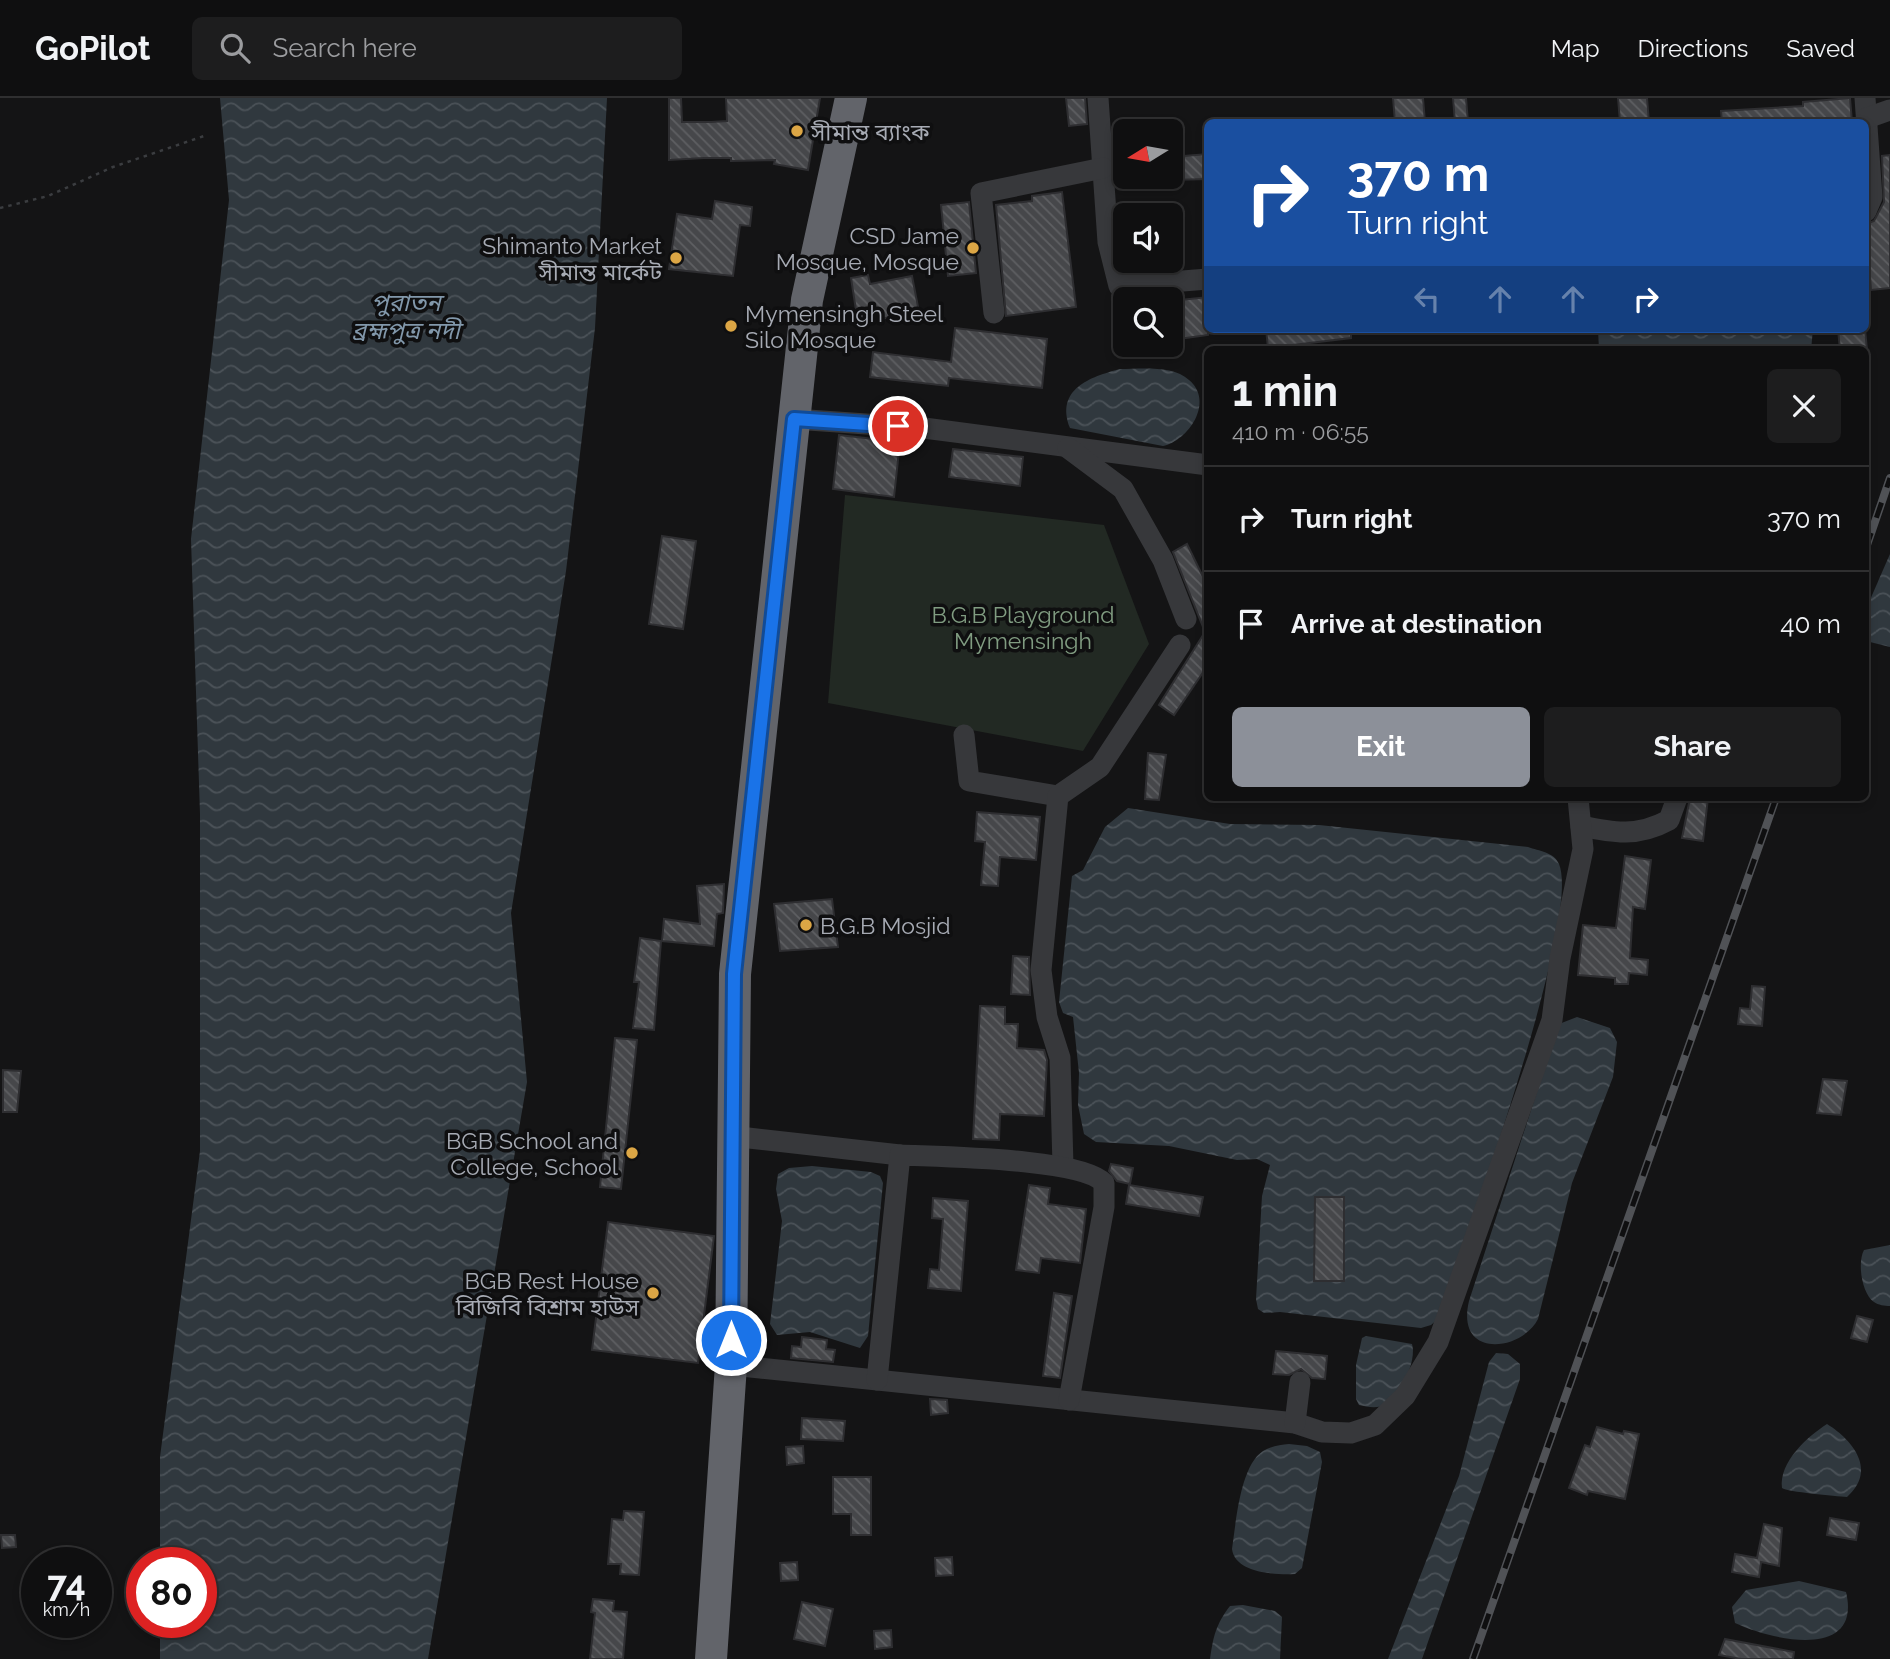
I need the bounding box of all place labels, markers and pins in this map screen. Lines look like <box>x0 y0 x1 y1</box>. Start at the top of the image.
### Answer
place label: সীমান্ত ব্যাংক <box>810 118 930 145</box>
marker: সীমান্ত ব্যাংক <box>789 123 805 139</box>
place label: CSD Jame Mosque, Mosque <box>776 222 959 275</box>
place label: Shimanto Market সীমান্ত মার্কেট <box>482 232 662 285</box>
marker: CSD Jame Mosque, Mosque <box>965 240 981 256</box>
marker: Shimanto Market সীমান্ত মার্কেট <box>668 250 684 266</box>
place label: Mymensingh Steel Silo Mosque <box>745 300 944 353</box>
marker: Mymensingh Steel Silo Mosque <box>723 318 739 334</box>
pin <box>868 396 928 456</box>
place label: B.G.B Mosjid <box>820 912 951 939</box>
marker: B.G.B Mosjid <box>798 917 814 933</box>
place label: BGB School and College, School <box>446 1127 619 1180</box>
marker: BGB School and College, School <box>624 1145 640 1161</box>
place label: BGB Rest House বিজিবি বিশ্রাম হাউস <box>455 1267 640 1320</box>
marker: BGB Rest House বিজিবি বিশ্রাম হাউস <box>645 1285 661 1301</box>

